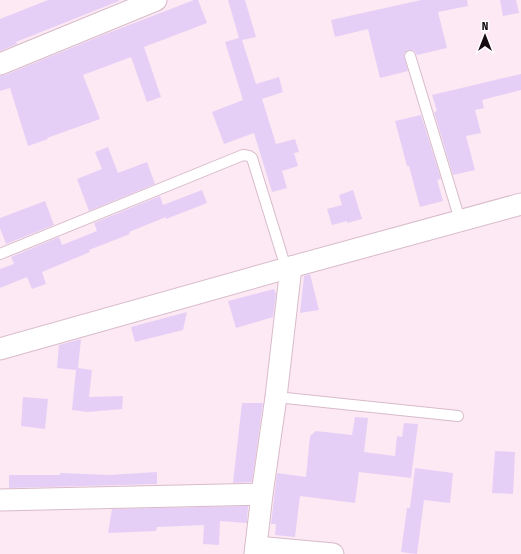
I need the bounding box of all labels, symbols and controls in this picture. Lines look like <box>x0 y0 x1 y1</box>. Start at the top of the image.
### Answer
north arrow <box>465 16 505 56</box>
text: N <box>482 20 488 33</box>

